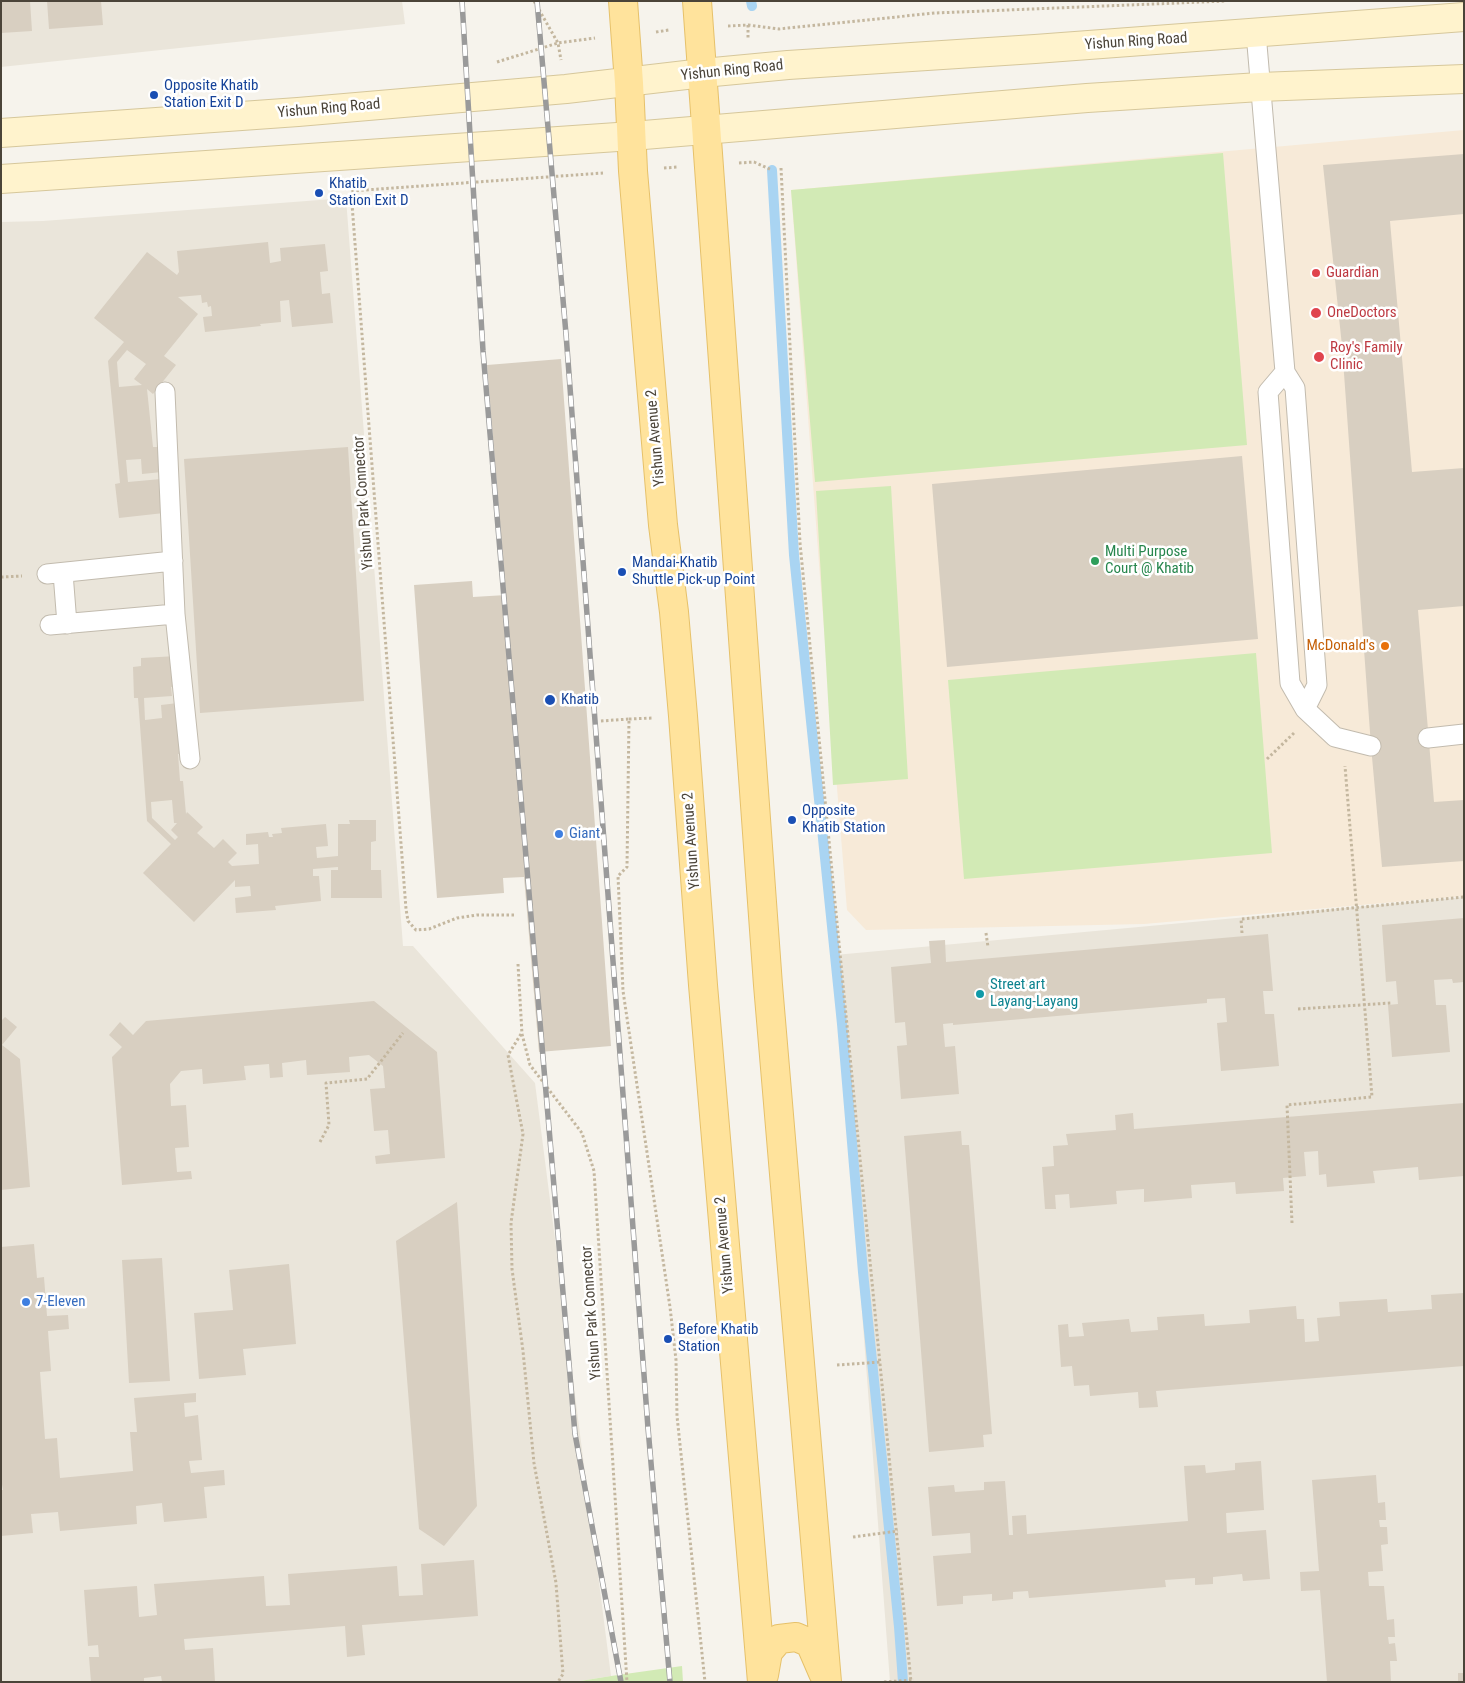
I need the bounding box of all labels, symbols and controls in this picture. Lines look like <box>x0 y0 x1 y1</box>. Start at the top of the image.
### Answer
street label: Yishun Ring Road <box>1084 29 1188 55</box>
street label: Yishun Ring Road <box>680 57 784 85</box>
place label: Opposite Khatib Station Exit D <box>164 77 258 112</box>
marker: Opposite Khatib Station Exit D <box>148 89 160 101</box>
street label: Yishun Ring Road <box>277 96 381 122</box>
place label: Khatib Station Exit D <box>329 175 408 210</box>
marker: Khatib Station Exit D <box>313 187 325 199</box>
place label: Guardian <box>1326 264 1379 282</box>
marker: Guardian <box>1310 267 1322 279</box>
place label: OneDoctors <box>1327 304 1397 322</box>
marker: OneDoctors <box>1309 306 1323 320</box>
place label: Roy's Family Clinic <box>1330 339 1403 374</box>
marker: Roy's Family Clinic <box>1312 350 1326 364</box>
street label: Yishun Avenue 2 <box>643 389 669 487</box>
street label: Yishun Park Connector <box>350 435 378 571</box>
place label: Multi Purpose Court @ Khatib <box>1105 543 1194 578</box>
place label: Mandai-Khatib Shuttle Pick-up Point <box>632 554 755 589</box>
marker: Multi Purpose Court @ Khatib <box>1089 555 1101 567</box>
marker: Mandai-Khatib Shuttle Pick-up Point <box>616 566 628 578</box>
place label: McDonald's <box>1306 637 1375 655</box>
marker: McDonald's <box>1379 640 1391 652</box>
place label: Khatib <box>561 691 599 709</box>
marker: Khatib <box>543 693 557 707</box>
street label: Yishun Avenue 2 <box>680 792 704 890</box>
place label: Opposite Khatib Station <box>802 802 885 837</box>
marker: Opposite Khatib Station <box>786 814 798 826</box>
place label: Giant <box>569 825 600 843</box>
marker: Giant <box>553 828 565 840</box>
place label: Street art Layang-Layang <box>990 976 1078 1011</box>
marker: Street art Layang-Layang <box>974 988 986 1000</box>
street label: Yishun Avenue 2 <box>712 1196 738 1294</box>
street label: Yishun Park Connector <box>578 1245 606 1381</box>
place label: 7-Eleven <box>36 1293 86 1311</box>
marker: 7-Eleven <box>20 1296 32 1308</box>
place label: Before Khatib Station <box>678 1321 758 1356</box>
marker: Before Khatib Station <box>662 1333 674 1345</box>

